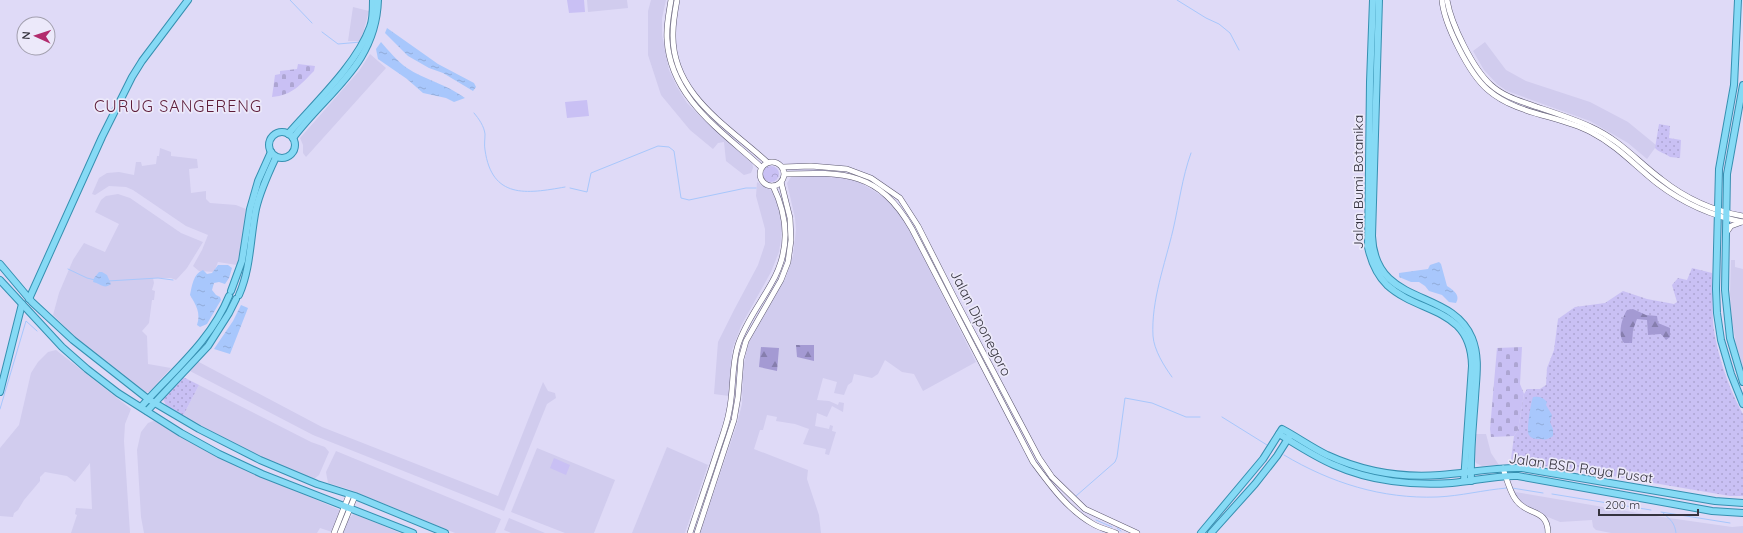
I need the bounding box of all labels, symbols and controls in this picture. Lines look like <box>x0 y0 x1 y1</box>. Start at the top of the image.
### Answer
north arrow <box>16 16 56 56</box>
text: N <box>19 31 33 40</box>
district label: CURUG SANGERENG <box>94 96 262 116</box>
street label: Jalan Bumi Botanika <box>1349 115 1367 249</box>
street label: Jalan Diponegoro <box>947 267 1015 379</box>
street label: Jalan BSD Raya Pusat <box>1508 449 1654 487</box>
scale bar <box>1599 491 1698 517</box>
text: 200 m <box>1605 497 1640 512</box>

